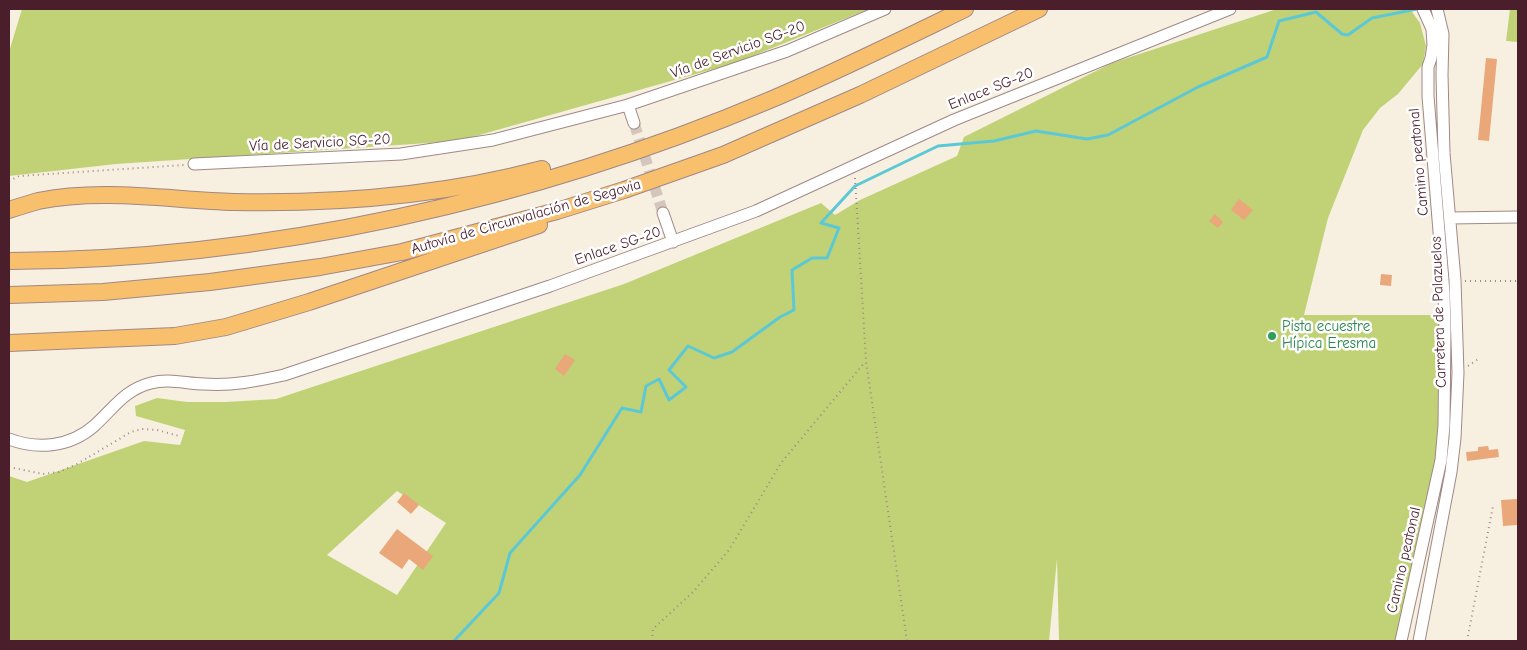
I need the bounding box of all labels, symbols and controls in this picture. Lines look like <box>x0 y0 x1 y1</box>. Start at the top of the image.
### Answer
street label: Vía de Servicio SG-20 <box>668 17 808 83</box>
street label: Enlace SG-20 <box>946 64 1036 114</box>
street label: Camino peatonal <box>1405 107 1433 217</box>
street label: Vía de Servicio SG-20 <box>249 130 391 156</box>
street label: Autovía de Circunvalación de Segovia <box>409 176 643 258</box>
street label: Enlace SG-20 <box>572 223 664 269</box>
street label: Carretera de Palazuelos <box>1427 236 1451 388</box>
place label: Pista ecuestre Hípica Eresma <box>1282 318 1376 353</box>
marker: Pista ecuestre Hípica Eresma <box>1266 330 1278 342</box>
street label: Camino peatonal <box>1383 505 1425 615</box>

